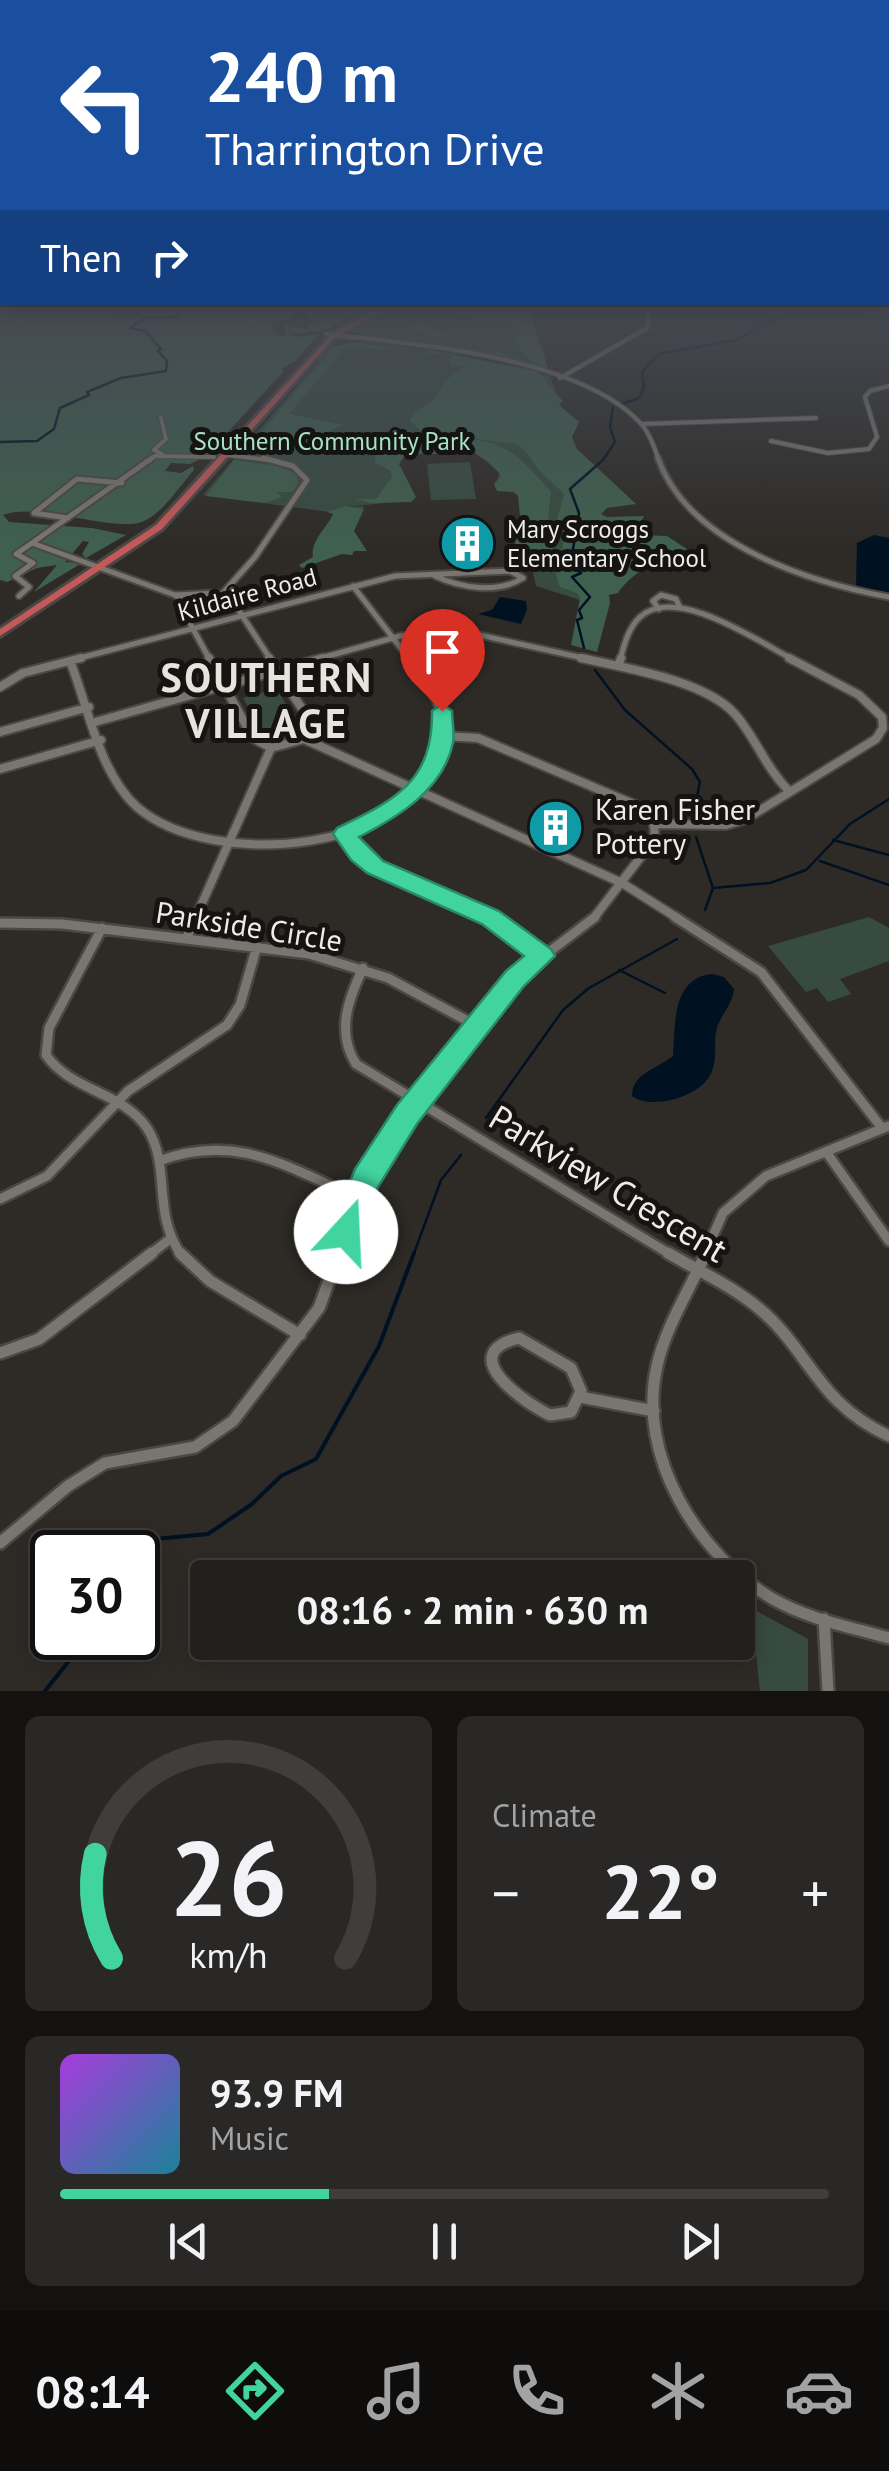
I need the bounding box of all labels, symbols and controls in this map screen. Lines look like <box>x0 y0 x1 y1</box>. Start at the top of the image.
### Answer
text: 240 m <box>205 31 398 121</box>
icon: left <box>40 40 170 170</box>
text: Tharrington Drive <box>205 119 545 177</box>
icon: right <box>142 230 197 285</box>
text: Then <box>40 233 122 282</box>
park label: Southern Community Park <box>194 425 471 457</box>
building icon: Mary Scroggs Elementary School <box>438 513 498 573</box>
place label: Mary Scroggs Elementary School <box>507 513 707 574</box>
street label: Kildaire Road <box>174 560 320 628</box>
pin <box>400 609 485 712</box>
icon: arrive <box>415 624 470 679</box>
district label: SOUTHERN VILLAGE <box>160 651 374 749</box>
place label: Karen Fisher Pottery <box>595 789 755 862</box>
building icon: Karen Fisher Pottery <box>526 797 586 857</box>
street label: Parkside Circle <box>153 892 345 959</box>
street label: Parkview Crescent <box>481 1094 736 1272</box>
position arrow <box>294 1180 398 1284</box>
speed limit sign: 30 <box>30 1530 160 1660</box>
text: 08:16 · 2 min · 630 m <box>297 1585 648 1634</box>
text: Climate <box>492 1794 597 1836</box>
text: 26 <box>170 1810 287 1945</box>
text: 22° <box>602 1843 719 1940</box>
text: − <box>492 1857 520 1928</box>
text: + <box>801 1857 829 1928</box>
text: km/h <box>189 1932 268 1978</box>
text: 93.9 FM <box>210 2068 343 2117</box>
text: Music <box>210 2117 289 2159</box>
icon: previous <box>161 2214 216 2269</box>
icon: pause <box>417 2214 472 2269</box>
icon: next <box>673 2214 728 2269</box>
icon: directions <box>220 2356 290 2426</box>
icon: music <box>361 2356 431 2426</box>
icon: phone <box>502 2356 572 2426</box>
icon: climate <box>643 2356 713 2426</box>
icon: car <box>784 2356 854 2426</box>
text: 08:14 <box>35 2362 150 2420</box>

